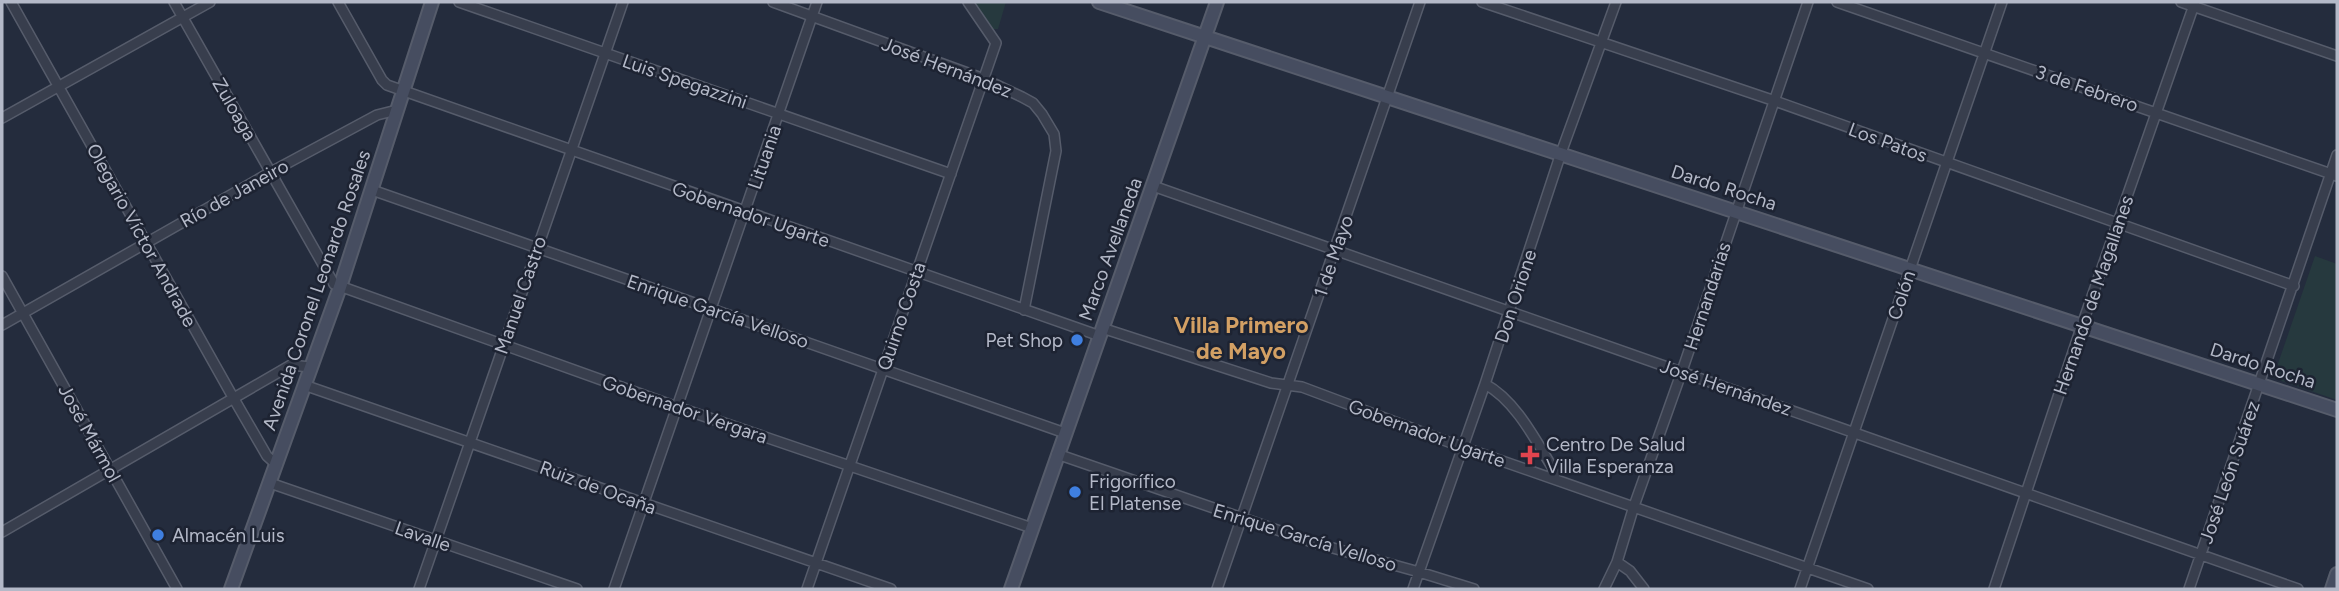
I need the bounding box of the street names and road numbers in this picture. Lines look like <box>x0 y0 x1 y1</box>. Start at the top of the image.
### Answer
street label: José Hernández <box>879 32 1015 103</box>
street label: Luis Spegazzini <box>619 49 750 114</box>
street label: 3 de Febrero <box>2032 60 2141 117</box>
street label: Zuloaga <box>207 74 262 145</box>
street label: Los Patos <box>1845 118 1930 167</box>
street label: Lituania <box>743 122 786 192</box>
street label: Olegario Víctor Andrade <box>82 140 202 331</box>
street label: Avenida Coronel Leonardo Rosales <box>258 147 375 433</box>
street label: Río de Janeiro <box>176 154 293 233</box>
street label: Dardo Rocha <box>1668 160 1779 215</box>
street label: Marco Avellaneda <box>1074 174 1147 324</box>
street label: Gobernador Ugarte <box>669 177 833 252</box>
street label: Hernando de Magallanes <box>2048 192 2138 398</box>
street label: 1 de Mayo <box>1309 212 1358 300</box>
street label: Manuel Castro <box>490 233 551 357</box>
street label: Hernandarias <box>1679 239 1736 353</box>
street label: Don Orione <box>1490 246 1541 346</box>
street label: Quirno Costa <box>872 259 931 373</box>
street label: Colón <box>1883 268 1920 323</box>
street label: Enrique García Velloso <box>624 270 812 353</box>
street label: Dardo Rocha <box>2207 338 2318 393</box>
street label: José Hernández <box>1657 354 1795 421</box>
street label: Gobernador Vergara <box>599 370 770 449</box>
street label: José Mármol <box>53 380 126 486</box>
street label: Gobernador Ugarte <box>1345 394 1508 473</box>
street label: José León Suárez <box>2194 398 2265 547</box>
street label: Ruiz de Ocaña <box>537 456 659 519</box>
street label: Enrique García Velloso <box>1210 499 1400 576</box>
street label: Lavalle <box>392 516 454 557</box>

